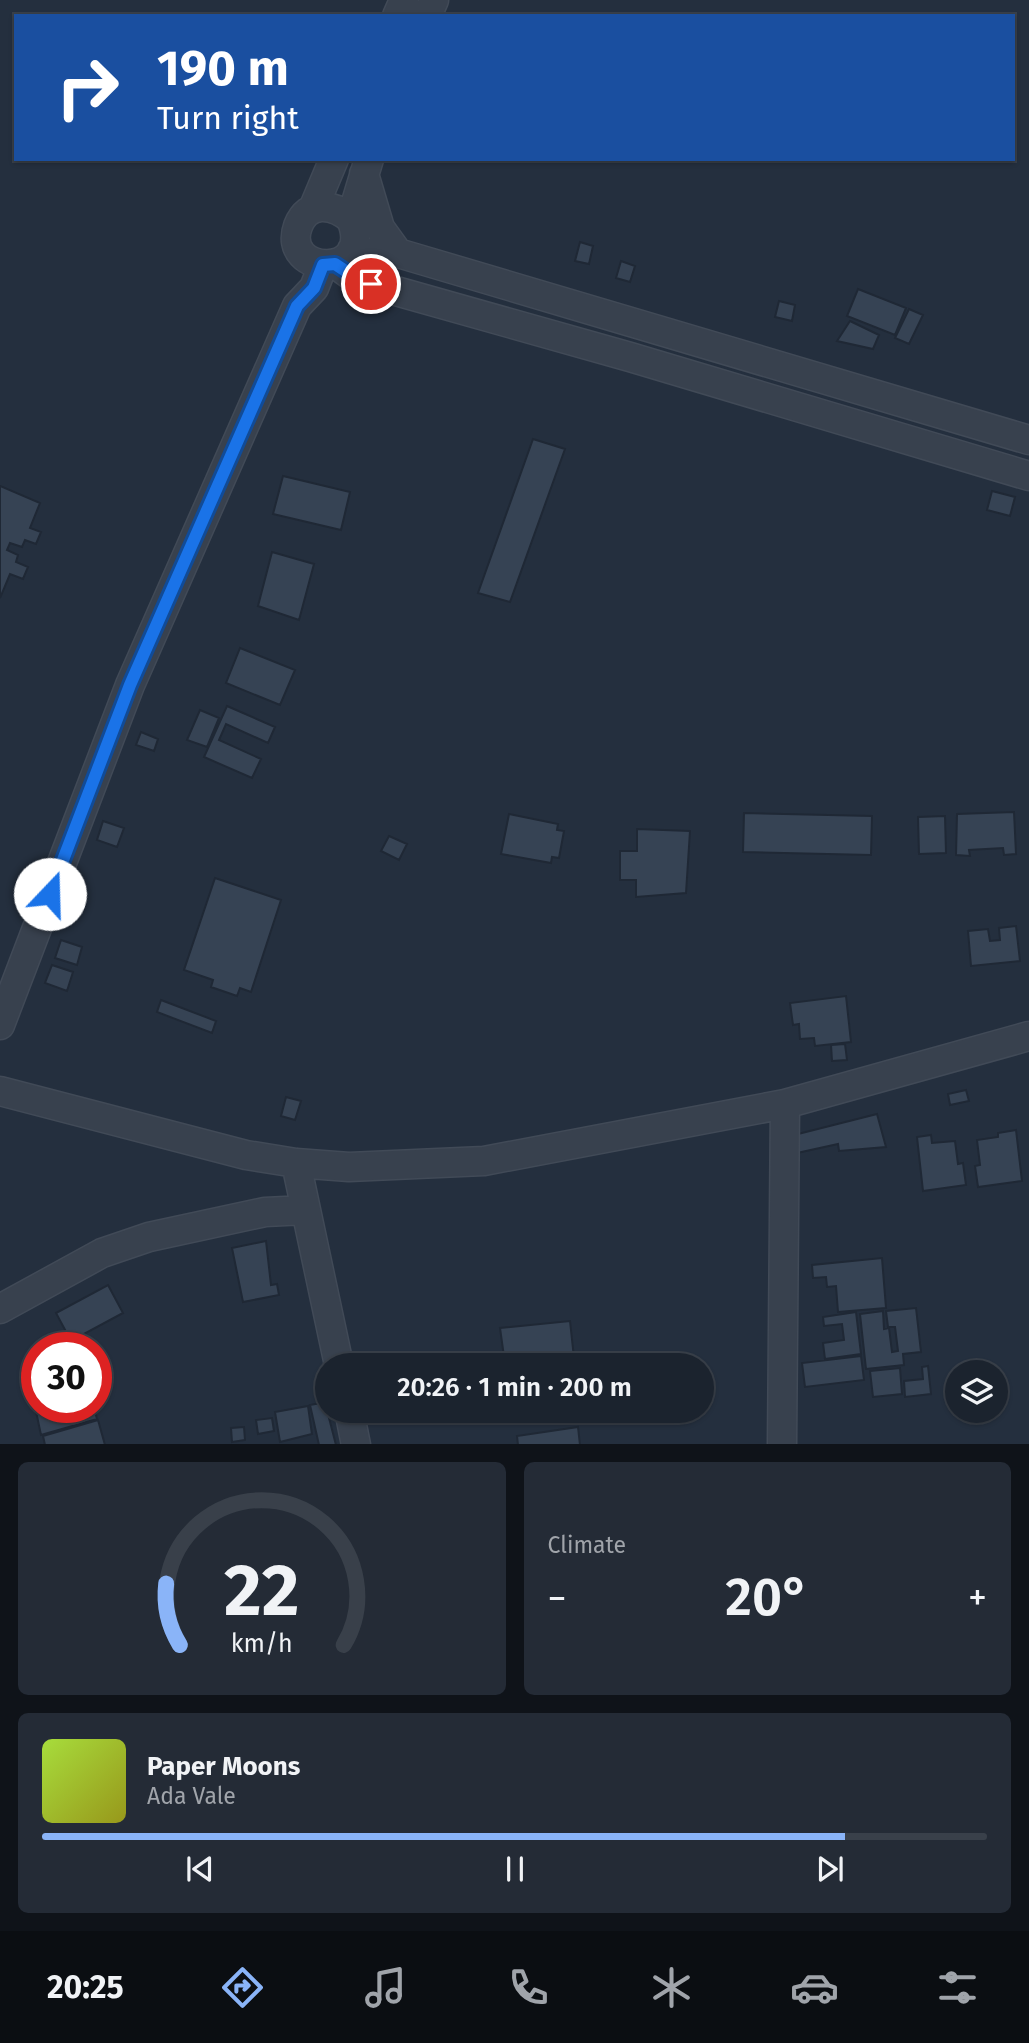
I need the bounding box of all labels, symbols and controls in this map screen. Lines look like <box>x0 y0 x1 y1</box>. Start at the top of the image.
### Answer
text: 190 m <box>157 39 289 98</box>
icon: right <box>42 42 133 133</box>
text: Turn right <box>157 99 299 137</box>
pin <box>341 254 401 314</box>
icon: arrive <box>352 265 390 303</box>
position arrow <box>13 857 87 931</box>
speed limit sign: 30 <box>21 1332 112 1423</box>
map controls <box>945 1360 1008 1423</box>
button: layers <box>945 1360 1008 1423</box>
text: 20:26 · 1 min · 200 m <box>397 1372 632 1403</box>
text: Climate <box>548 1531 626 1559</box>
text: 22 <box>224 1547 299 1634</box>
text: 20° <box>725 1566 809 1629</box>
text: − <box>548 1575 567 1621</box>
text: + <box>968 1575 987 1621</box>
text: km/h <box>231 1628 293 1658</box>
text: Paper Moons <box>147 1751 300 1782</box>
text: Ada Vale <box>147 1782 236 1810</box>
icon: previous <box>181 1850 219 1888</box>
icon: pause <box>496 1850 534 1888</box>
icon: next <box>811 1850 849 1888</box>
icon: directions <box>218 1963 267 2012</box>
icon: music <box>361 1963 410 2012</box>
icon: phone <box>504 1963 553 2012</box>
icon: climate <box>647 1963 696 2012</box>
icon: car <box>790 1963 839 2012</box>
icon: filters <box>933 1963 982 2012</box>
text: 20:25 <box>47 1968 124 2006</box>

